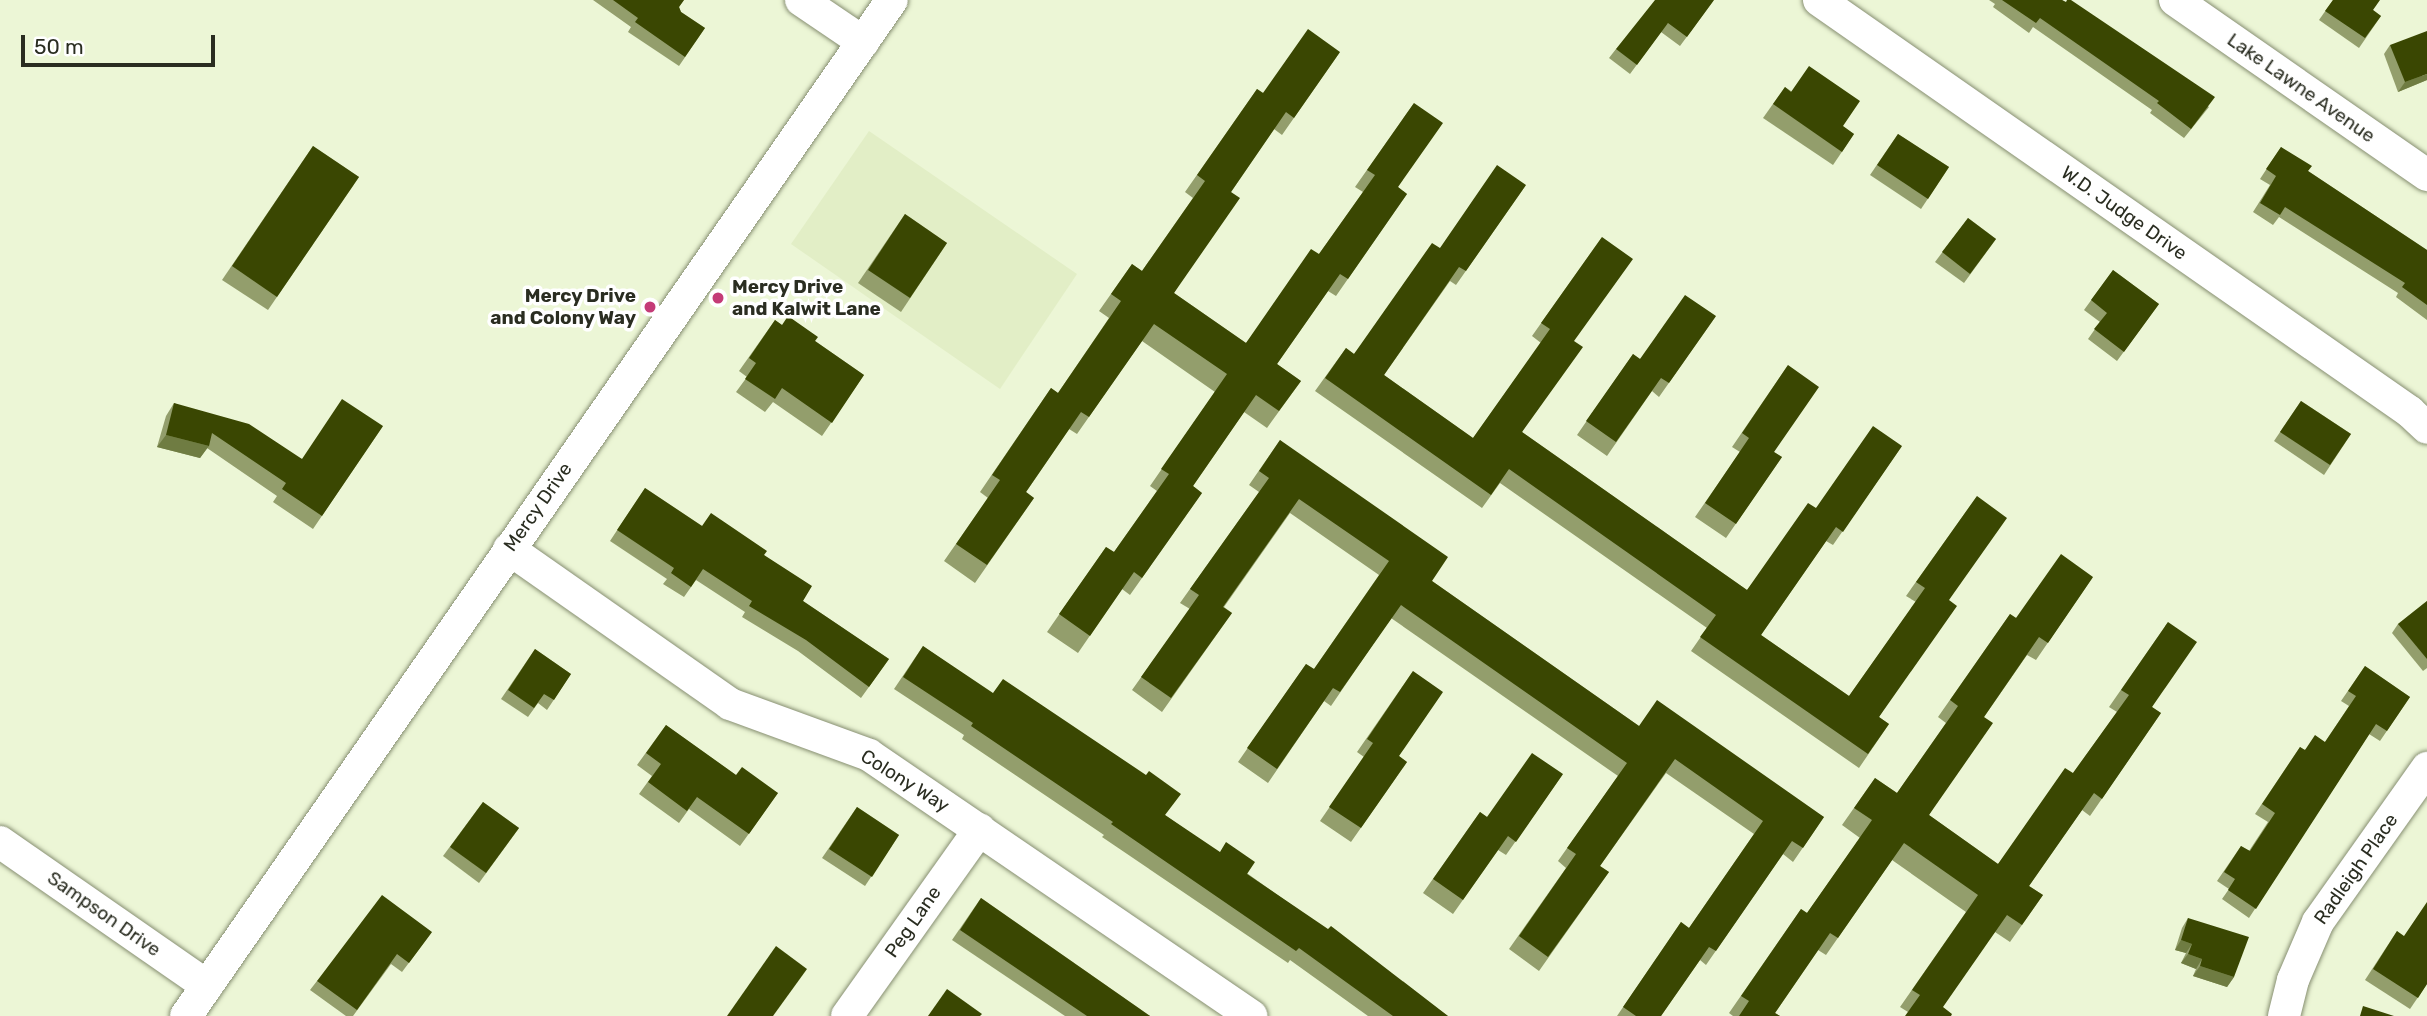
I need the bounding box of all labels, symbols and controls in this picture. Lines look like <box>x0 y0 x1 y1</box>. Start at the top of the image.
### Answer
scale bar <box>24 21 219 65</box>
street label: Lake Lawne Avenue <box>2223 28 2379 148</box>
text: 50 m <box>34 34 84 59</box>
street label: W.D. Judge Drive <box>2057 161 2191 265</box>
place label: Mercy Drive and Kalwit Lane <box>732 276 881 320</box>
place label: Mercy Drive and Colony Way <box>490 285 636 329</box>
marker: Mercy Drive and Kalwit Lane <box>710 290 726 306</box>
marker: Mercy Drive and Colony Way <box>642 299 658 315</box>
street label: Mercy Drive <box>499 458 577 556</box>
street label: Colony Way <box>856 745 954 817</box>
street label: Radleigh Place <box>2309 809 2403 929</box>
street label: Sampson Drive <box>43 867 165 961</box>
street label: Peg Lane <box>880 882 946 962</box>

